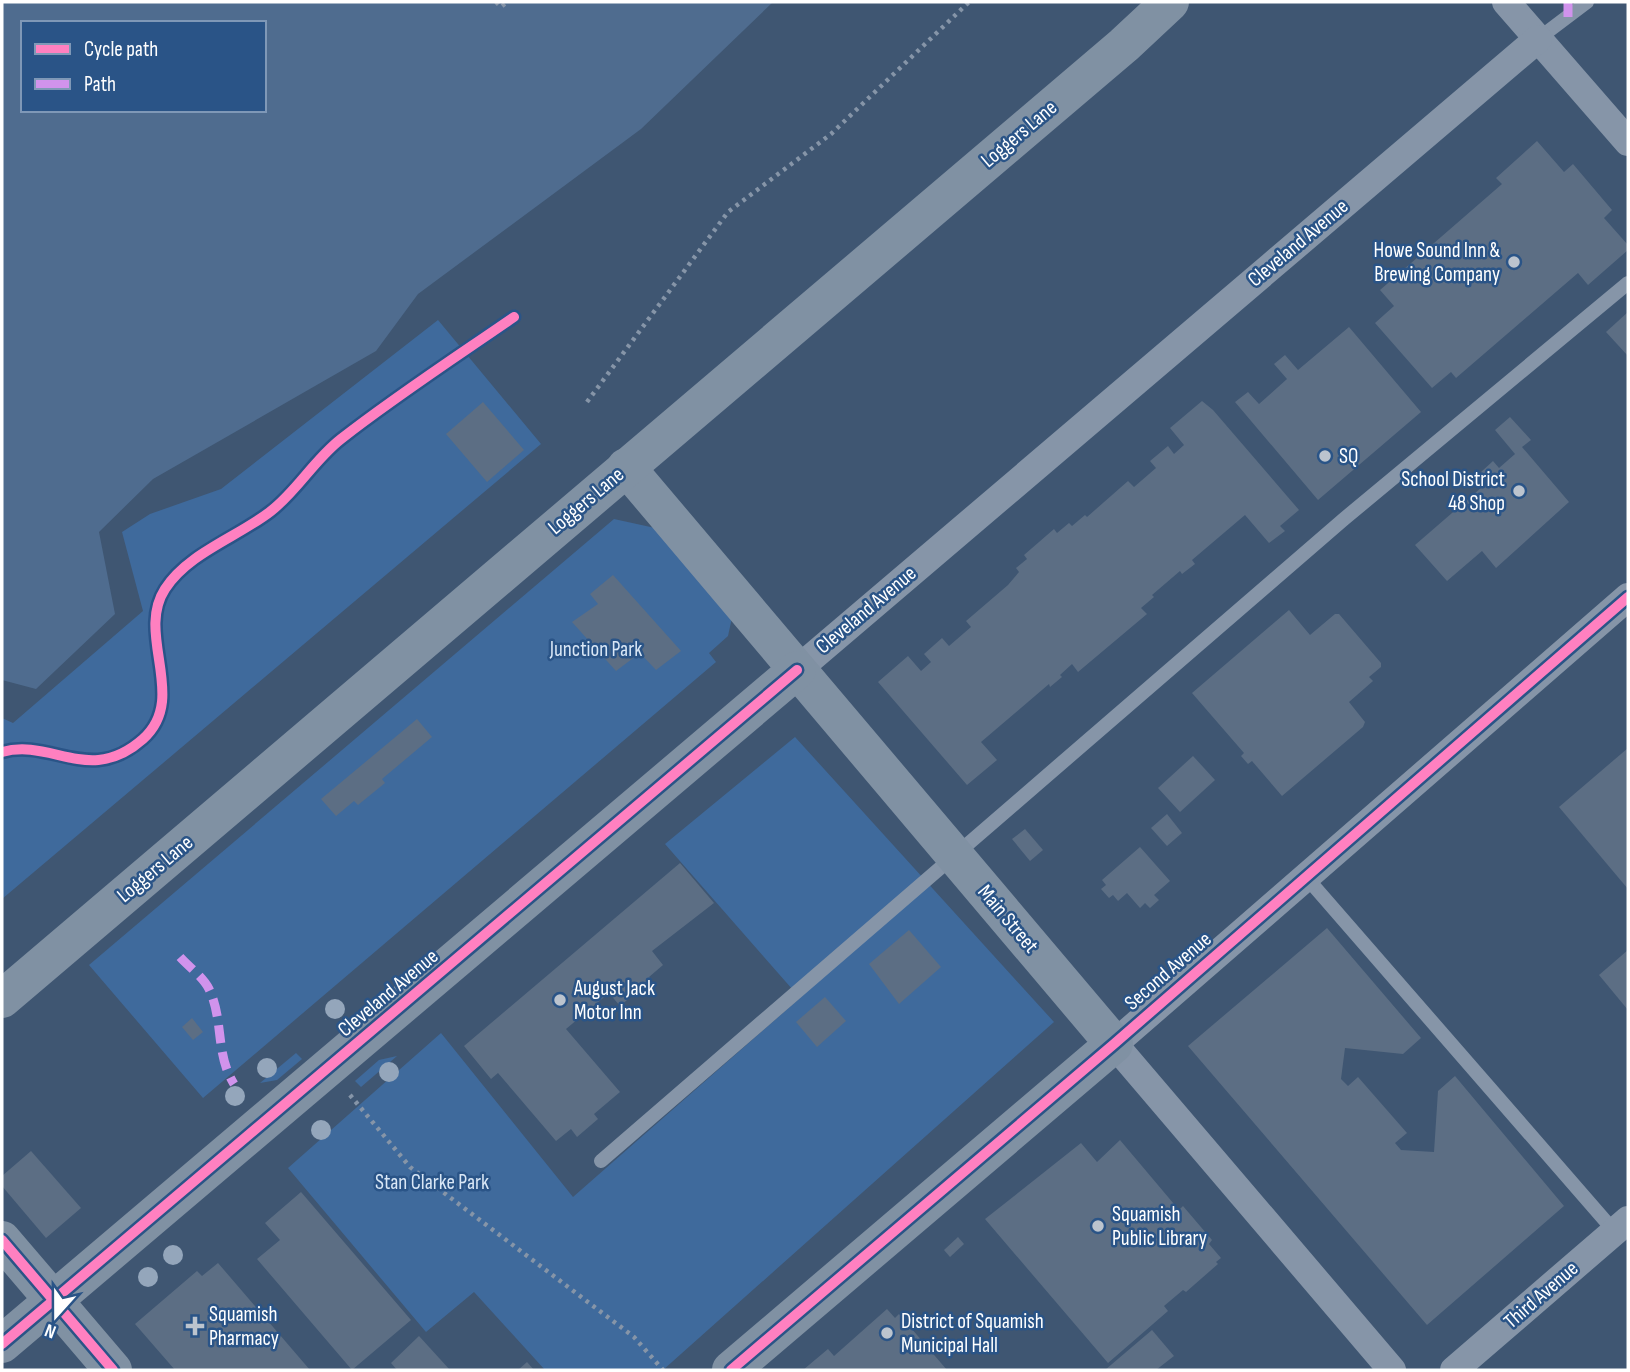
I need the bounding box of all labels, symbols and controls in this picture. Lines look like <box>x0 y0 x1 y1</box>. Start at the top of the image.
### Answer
legend <box>21 21 266 112</box>
text: Cycle path <box>84 37 158 62</box>
text: Path <box>84 72 116 97</box>
street label: Loggers Lane <box>976 95 1062 173</box>
street label: Cleveland Avenue <box>1243 194 1353 292</box>
place label: Howe Sound Inn & Brewing Company <box>1373 238 1500 287</box>
marker: Howe Sound Inn & Brewing Company <box>1506 254 1522 270</box>
place label: SQ <box>1339 444 1358 469</box>
marker: SQ <box>1317 448 1333 464</box>
street label: Loggers Lane <box>543 462 629 540</box>
place label: School District 48 Shop <box>1401 467 1505 516</box>
marker: School District 48 Shop <box>1511 483 1527 499</box>
street label: Cleveland Avenue <box>811 561 921 659</box>
park label: Junction Park <box>549 637 642 662</box>
street label: Loggers Lane <box>112 830 198 908</box>
street label: Main Street <box>972 880 1044 958</box>
street label: Second Avenue <box>1119 927 1217 1015</box>
street label: Cleveland Avenue <box>333 944 443 1042</box>
place label: August Jack Motor Inn <box>573 976 655 1025</box>
marker: August Jack Motor Inn <box>552 992 568 1008</box>
park label: Stan Clarke Park <box>375 1170 489 1195</box>
place label: Squamish Public Library <box>1112 1202 1207 1251</box>
marker: Squamish Public Library <box>1090 1218 1106 1234</box>
street label: Third Avenue <box>1499 1256 1583 1334</box>
north arrow <box>21 1281 91 1351</box>
place label: Squamish Pharmacy <box>209 1302 279 1351</box>
place label: District of Squamish Municipal Hall <box>901 1309 1044 1358</box>
text: N <box>42 1318 59 1343</box>
marker: Squamish Pharmacy <box>187 1318 203 1334</box>
marker: District of Squamish Municipal Hall <box>879 1325 895 1341</box>

